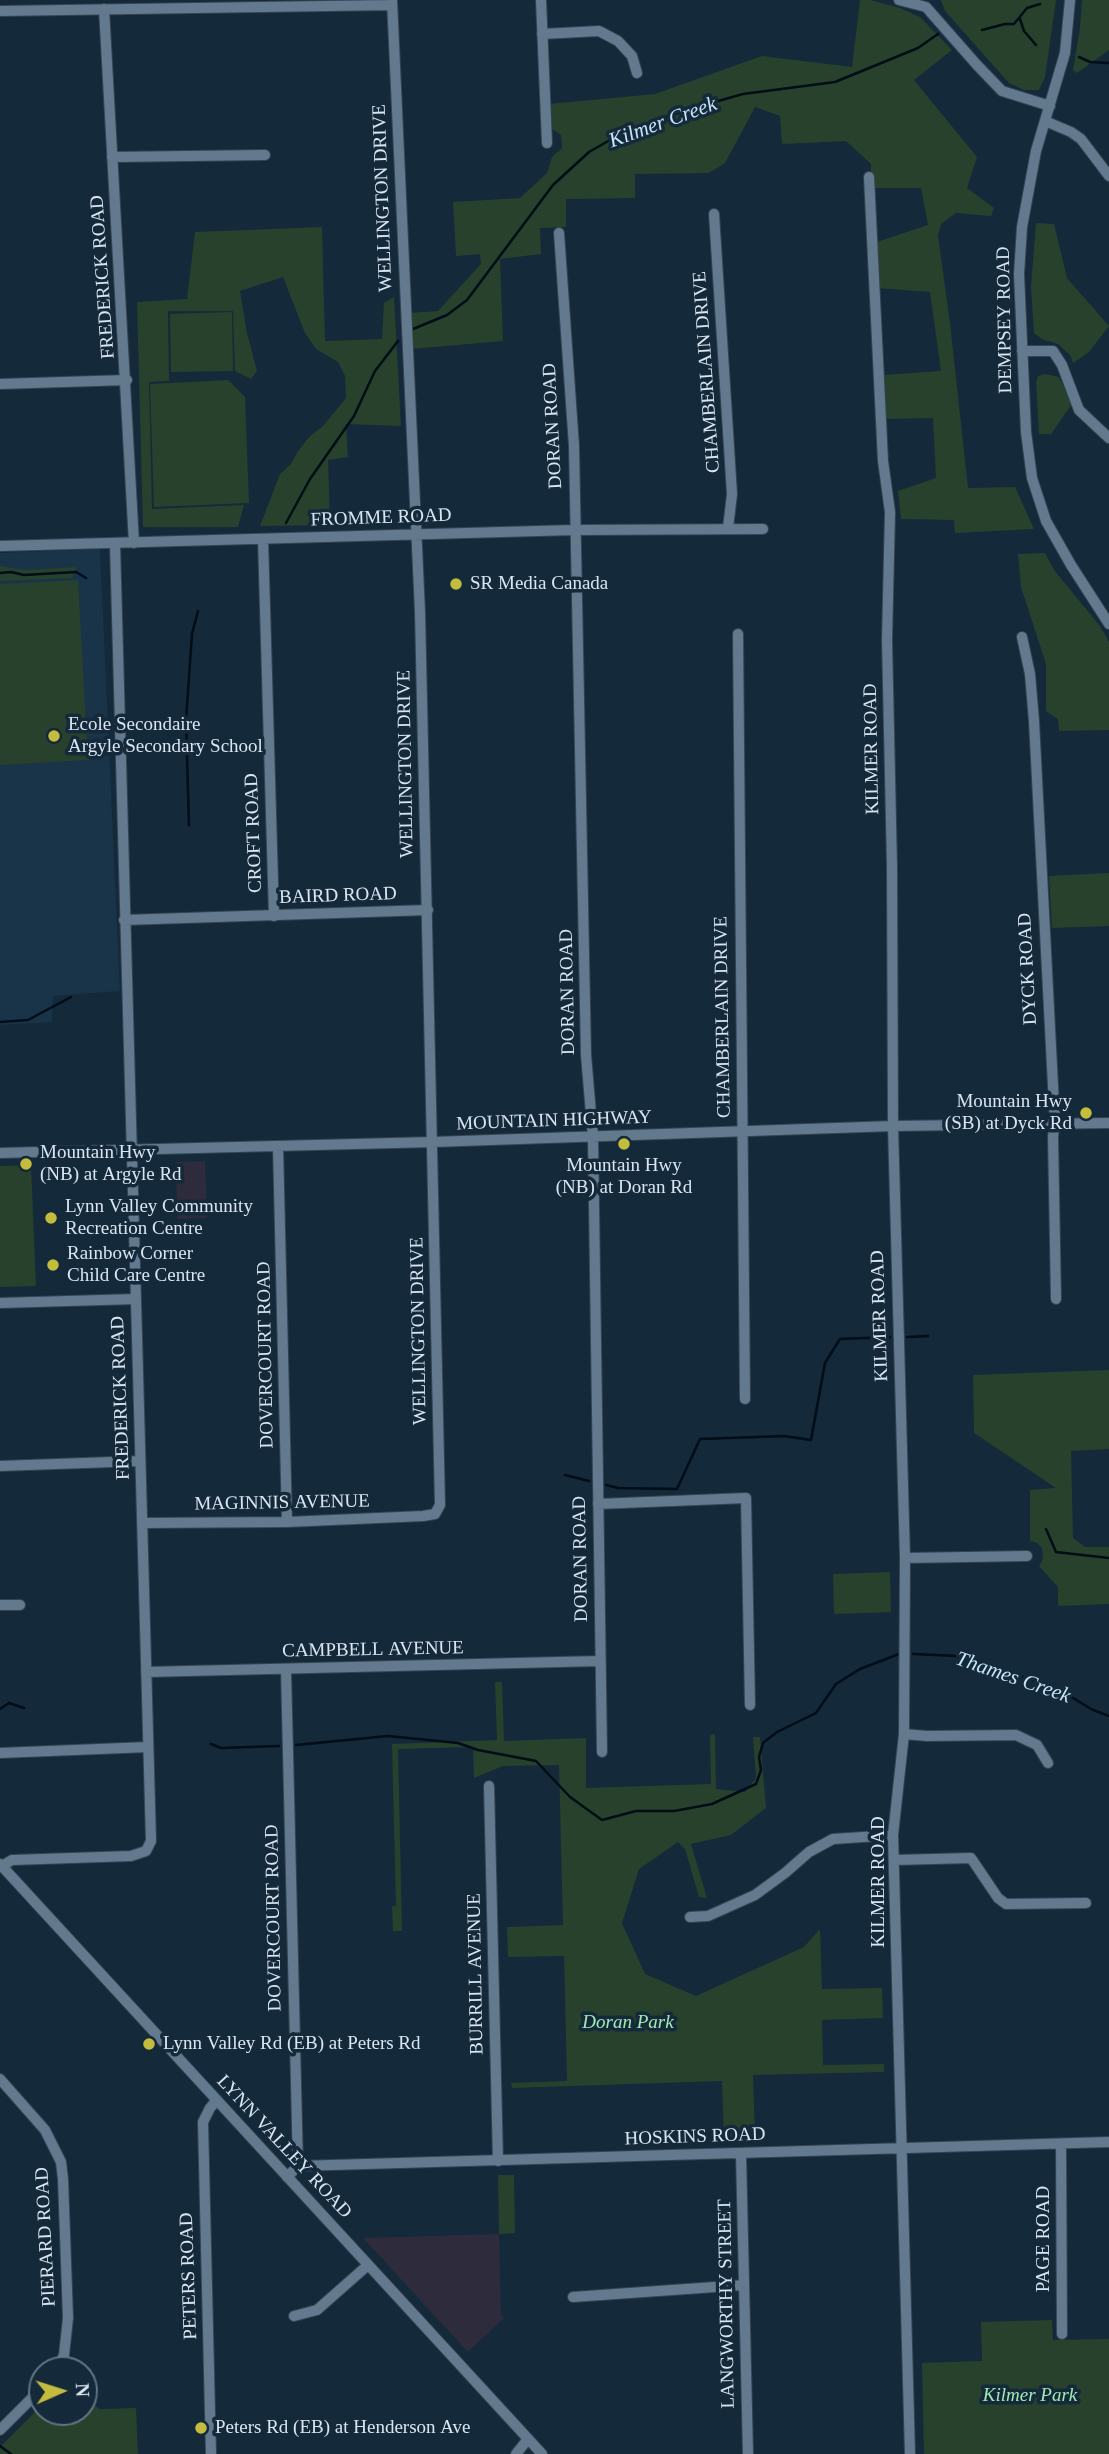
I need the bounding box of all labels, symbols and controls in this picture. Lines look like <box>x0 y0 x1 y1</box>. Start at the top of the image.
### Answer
water label: Kilmer Creek <box>606 92 720 154</box>
street label: WELLINGTON DRIVE <box>368 104 398 292</box>
street label: FREDERICK ROAD <box>86 194 120 360</box>
street label: DEMPSEY ROAD <box>992 246 1018 394</box>
street label: CHAMBERLAIN DRIVE <box>689 270 725 474</box>
street label: DORAN ROAD <box>538 362 568 490</box>
street label: FROMME ROAD <box>310 504 452 532</box>
place label: SR Media Canada <box>470 573 608 595</box>
marker: SR Media Canada <box>448 576 464 592</box>
street label: WELLINGTON DRIVE <box>393 670 419 858</box>
street label: KILMER ROAD <box>859 683 885 815</box>
place label: Ecole Secondaire Argyle Secondary School <box>68 714 263 758</box>
marker: Ecole Secondaire Argyle Secondary School <box>46 728 62 744</box>
street label: CROFT ROAD <box>241 773 267 893</box>
street label: BAIRD ROAD <box>279 883 397 909</box>
street label: DYCK ROAD <box>1014 912 1042 1026</box>
street label: CHAMBERLAIN DRIVE <box>710 916 736 1118</box>
street label: DORAN ROAD <box>556 929 580 1055</box>
place label: Mountain Hwy (SB) at Dyck Rd <box>945 1091 1072 1135</box>
marker: Mountain Hwy (SB) at Dyck Rd <box>1078 1105 1094 1121</box>
street label: MOUNTAIN HIGHWAY <box>456 1106 652 1136</box>
marker: Mountain Hwy (NB) at Doran Rd <box>616 1136 632 1152</box>
place label: Mountain Hwy (NB) at Argyle Rd <box>40 1142 182 1186</box>
place label: Mountain Hwy (NB) at Doran Rd <box>556 1155 692 1199</box>
marker: Mountain Hwy (NB) at Argyle Rd <box>18 1156 34 1172</box>
place label: Lynn Valley Community Recreation Centre <box>65 1196 253 1240</box>
marker: Lynn Valley Community Recreation Centre <box>43 1210 59 1226</box>
street label: WELLINGTON DRIVE <box>406 1237 432 1425</box>
place label: Rainbow Corner Child Care Centre <box>67 1243 205 1287</box>
street label: KILMER ROAD <box>866 1250 894 1382</box>
marker: Rainbow Corner Child Care Centre <box>45 1257 61 1273</box>
street label: DOVERCOURT ROAD <box>253 1261 279 1449</box>
street label: FREDERICK ROAD <box>107 1316 135 1480</box>
street label: MAGINNIS AVENUE <box>194 1490 370 1516</box>
street label: DORAN ROAD <box>569 1496 593 1622</box>
street label: CAMPBELL AVENUE <box>282 1637 464 1663</box>
water label: Thames Creek <box>952 1647 1074 1709</box>
street label: KILMER ROAD <box>868 1816 890 1948</box>
street label: DOVERCOURT ROAD <box>261 1824 287 2012</box>
street label: BURRILL AVENUE <box>463 1893 489 2055</box>
park label: Doran Park <box>582 2012 674 2034</box>
place label: Lynn Valley Rd (EB) at Peters Rd <box>163 2033 421 2055</box>
marker: Lynn Valley Rd (EB) at Peters Rd <box>141 2036 157 2052</box>
street label: LYNN VALLEY ROAD <box>212 2071 356 2223</box>
street label: HOSKINS ROAD <box>624 2123 766 2151</box>
street label: PIERARD ROAD <box>31 2167 61 2307</box>
street label: PAGE ROAD <box>1033 2186 1055 2292</box>
street label: LANGWORTHY STREET <box>714 2199 740 2409</box>
street label: PETERS ROAD <box>175 2212 203 2340</box>
north arrow <box>28 2356 98 2426</box>
text: N <box>72 2383 93 2397</box>
park label: Kilmer Park <box>983 2385 1077 2407</box>
place label: Peters Rd (EB) at Henderson Ave <box>215 2417 471 2439</box>
marker: Peters Rd (EB) at Henderson Ave <box>193 2420 209 2436</box>

